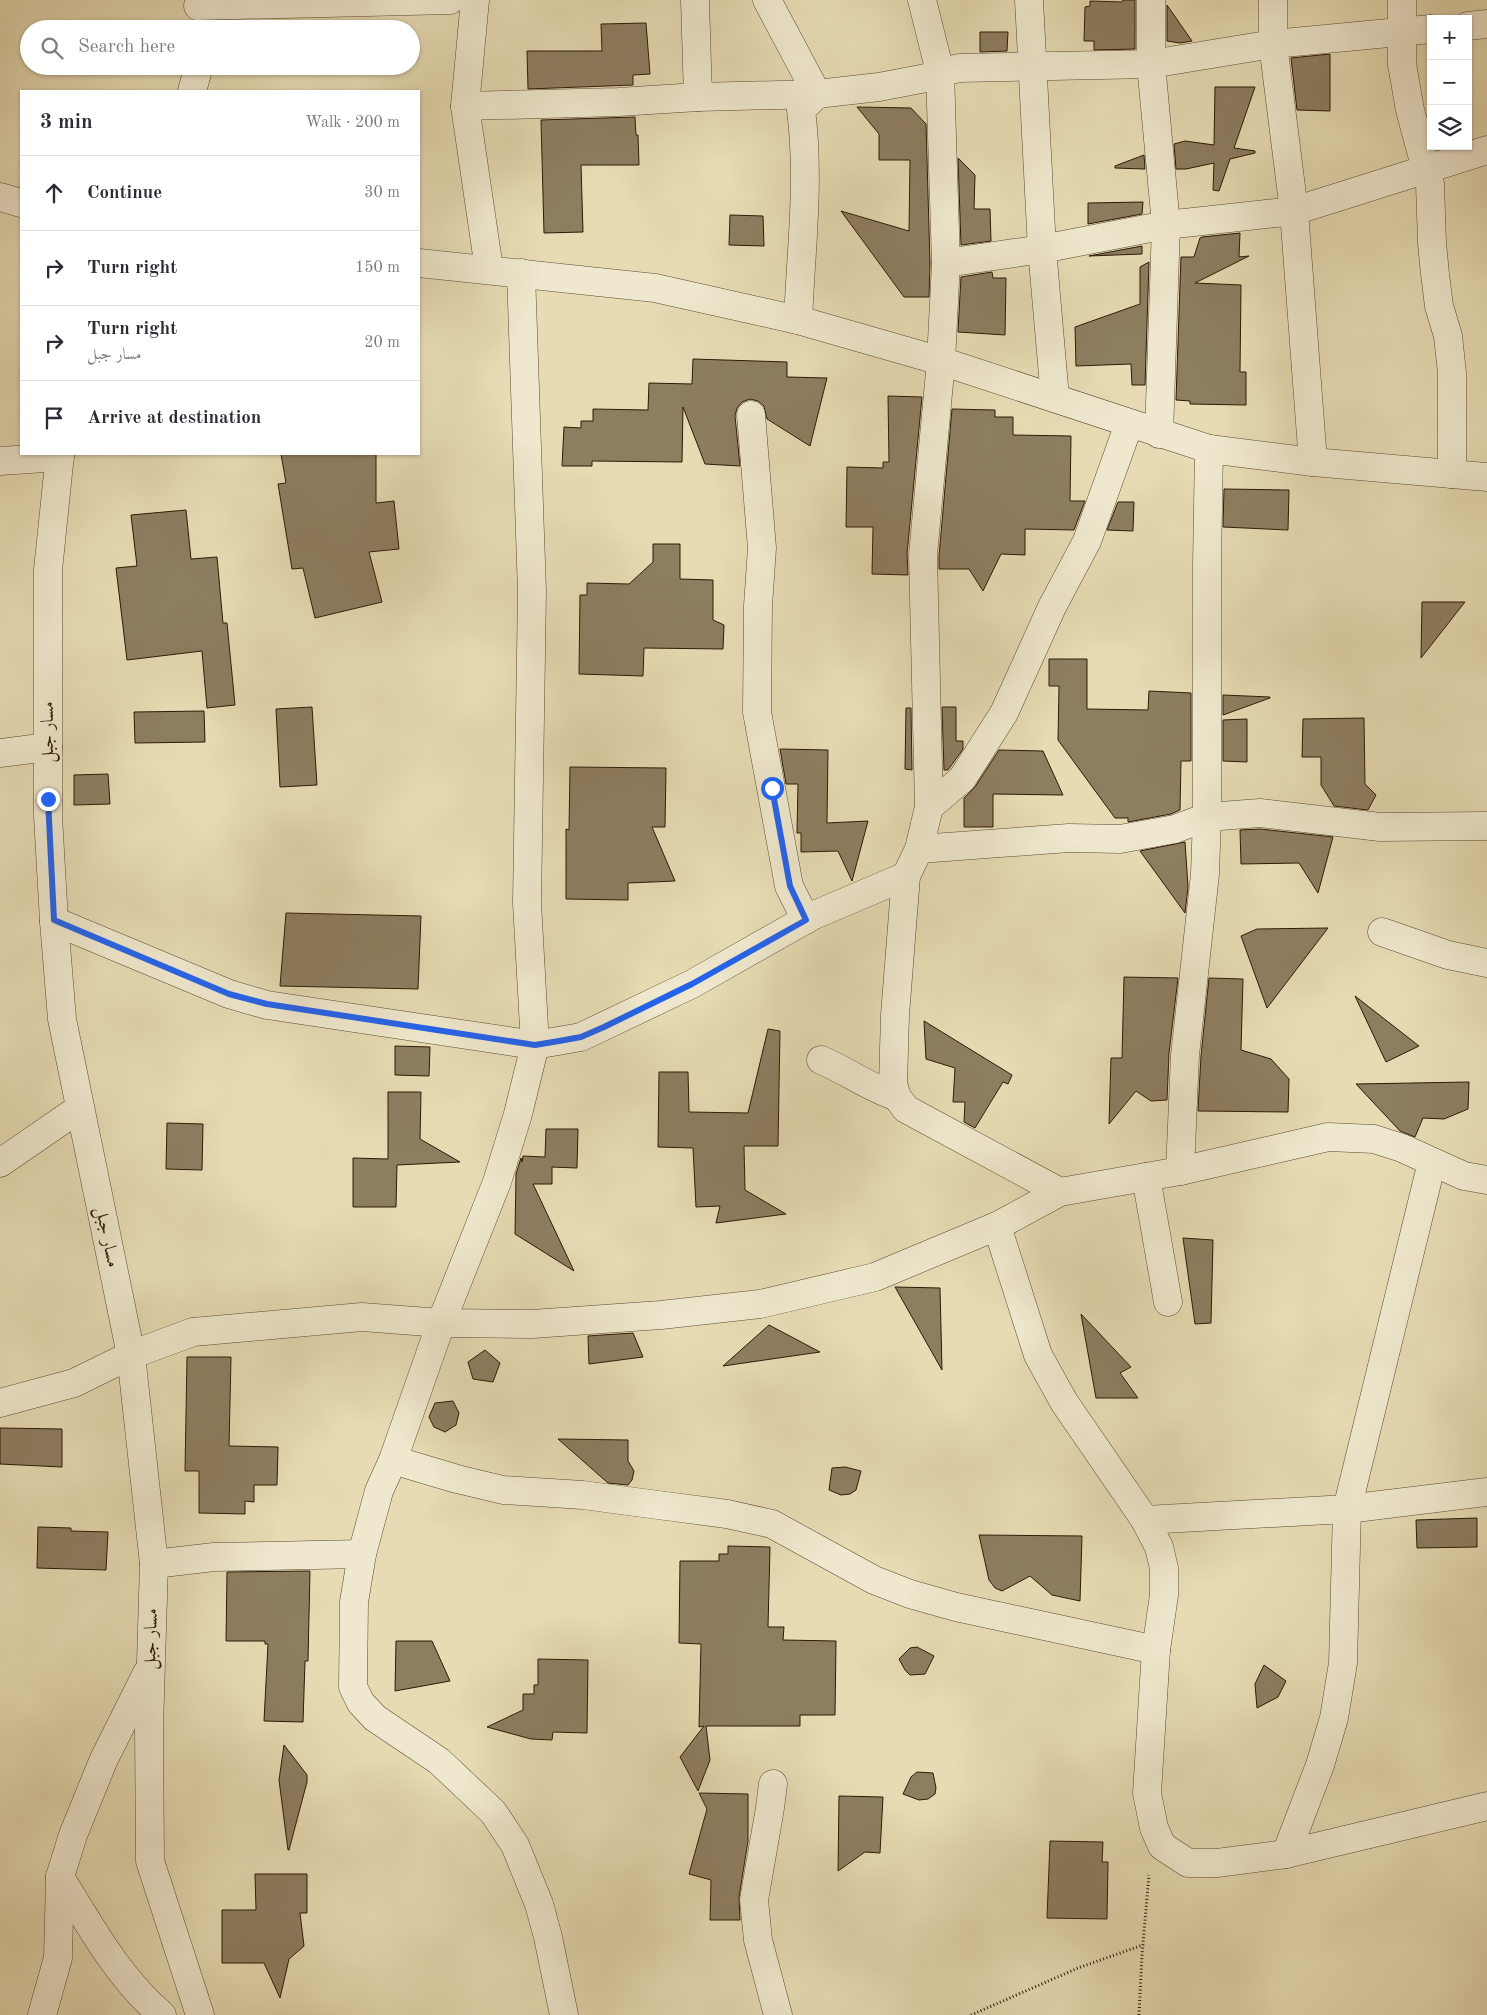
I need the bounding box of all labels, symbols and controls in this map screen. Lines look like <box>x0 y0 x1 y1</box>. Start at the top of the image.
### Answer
map controls <box>1427 15 1472 150</box>
button: + <box>1427 15 1472 60</box>
search box <box>20 20 420 75</box>
icon: search <box>38 34 66 62</box>
text: Search here <box>78 38 175 57</box>
button: − <box>1427 60 1472 105</box>
button: layers <box>1427 105 1472 150</box>
text: 3 min <box>40 112 93 133</box>
text: Walk · 200 m <box>305 115 400 131</box>
icon: ahead <box>40 179 68 207</box>
text: Continue <box>87 184 162 203</box>
text: 30 m <box>364 185 400 201</box>
icon: right <box>40 254 68 282</box>
text: Turn right <box>87 259 177 278</box>
text: 150 m <box>355 260 400 276</box>
text: Turn right <box>87 320 177 339</box>
icon: right <box>40 329 68 357</box>
text: 20 m <box>364 335 400 351</box>
text: مسار جبل <box>87 347 142 363</box>
icon: arrive <box>40 404 68 432</box>
text: Arrive at destination <box>87 409 261 428</box>
street label: مسار جبل <box>39 701 60 763</box>
route start <box>761 777 784 800</box>
route end <box>37 788 60 811</box>
street label: مسار جبل <box>89 1205 122 1269</box>
street label: مسار جبل <box>141 1608 164 1670</box>

